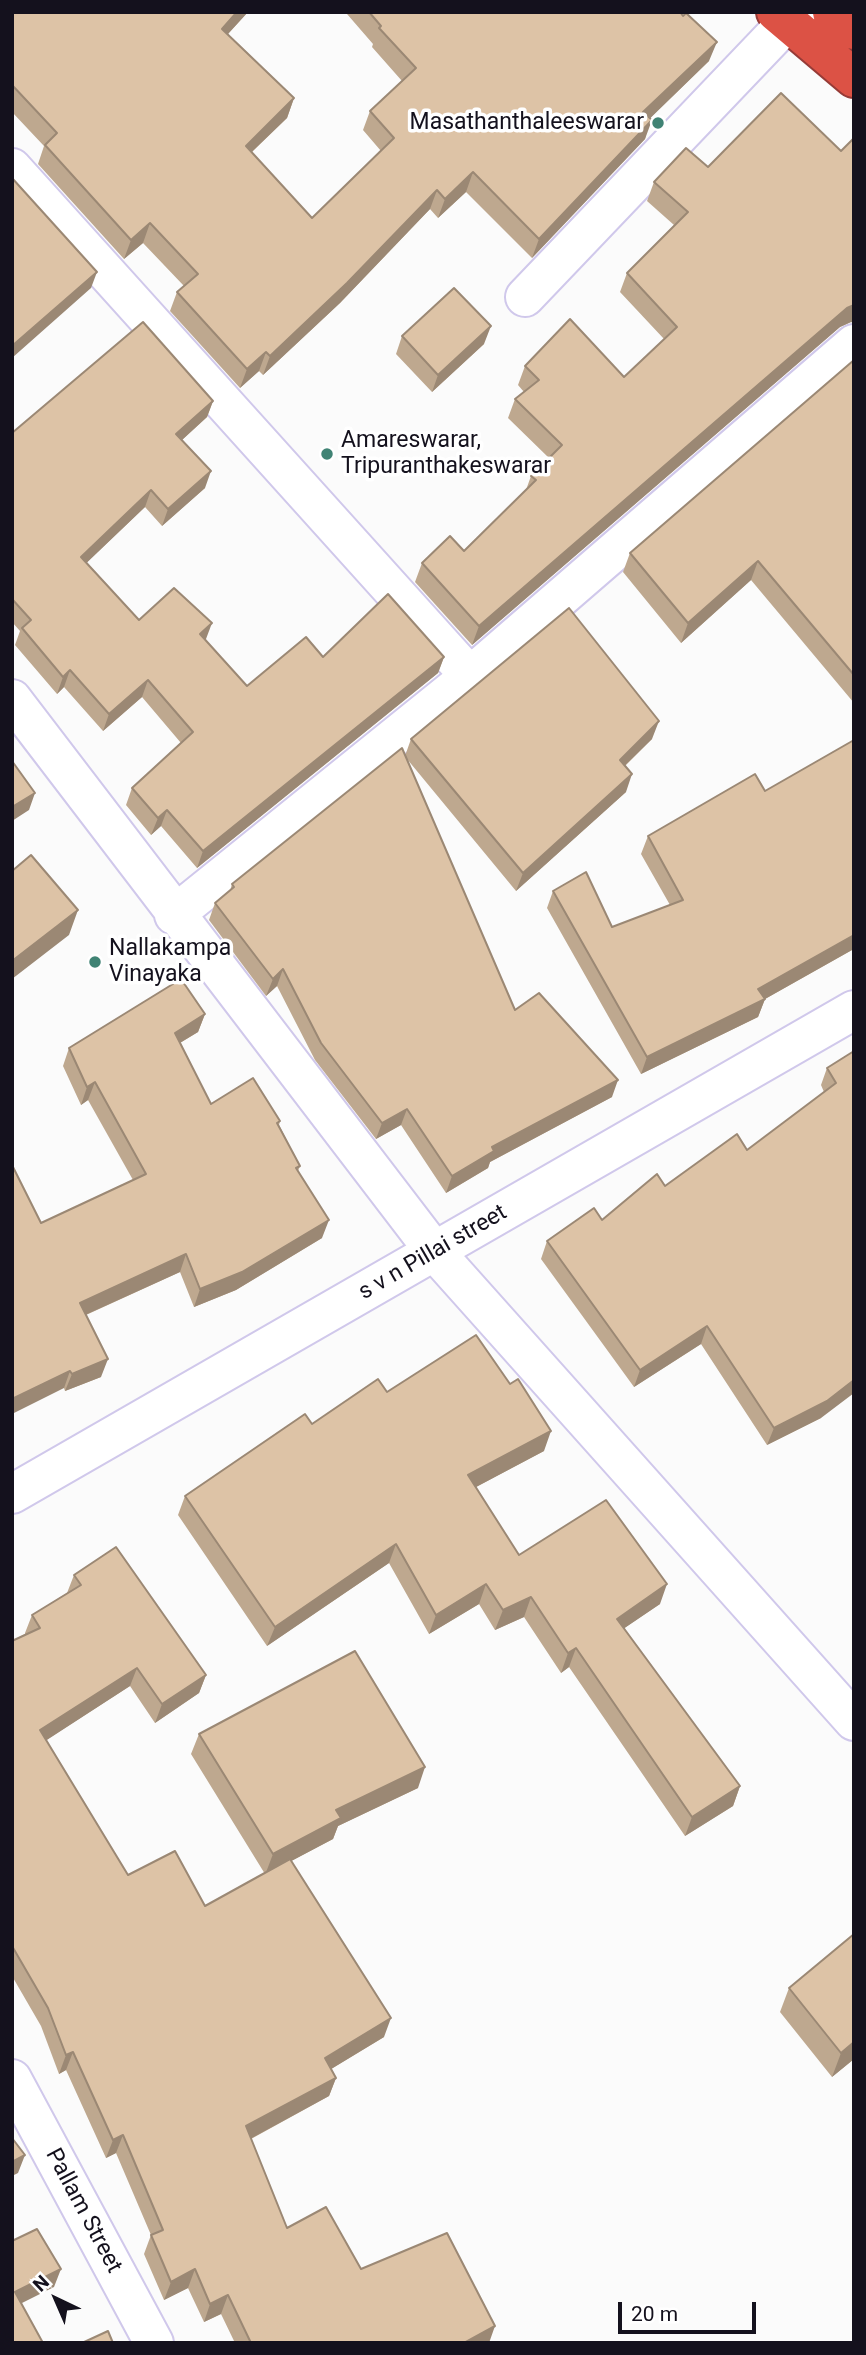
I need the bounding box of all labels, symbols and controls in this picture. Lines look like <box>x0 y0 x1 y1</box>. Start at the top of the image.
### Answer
place label: Masathanthaleeswarar <box>410 109 644 137</box>
marker: Masathanthaleeswarar <box>650 115 666 131</box>
place label: Amareswarar, Tripuranthakeswarar <box>341 427 551 481</box>
marker: Amareswarar, Tripuranthakeswarar <box>319 446 335 462</box>
place label: Nallakampa Vinayaka <box>109 935 231 989</box>
marker: Nallakampa Vinayaka <box>87 954 103 970</box>
street label: s v n Pillai street <box>354 1199 512 1307</box>
street label: Pallam Street <box>39 2144 127 2278</box>
north arrow <box>21 2264 91 2334</box>
text: N <box>28 2271 54 2296</box>
scale bar <box>621 2288 759 2332</box>
text: 20 m <box>631 2302 678 2326</box>

